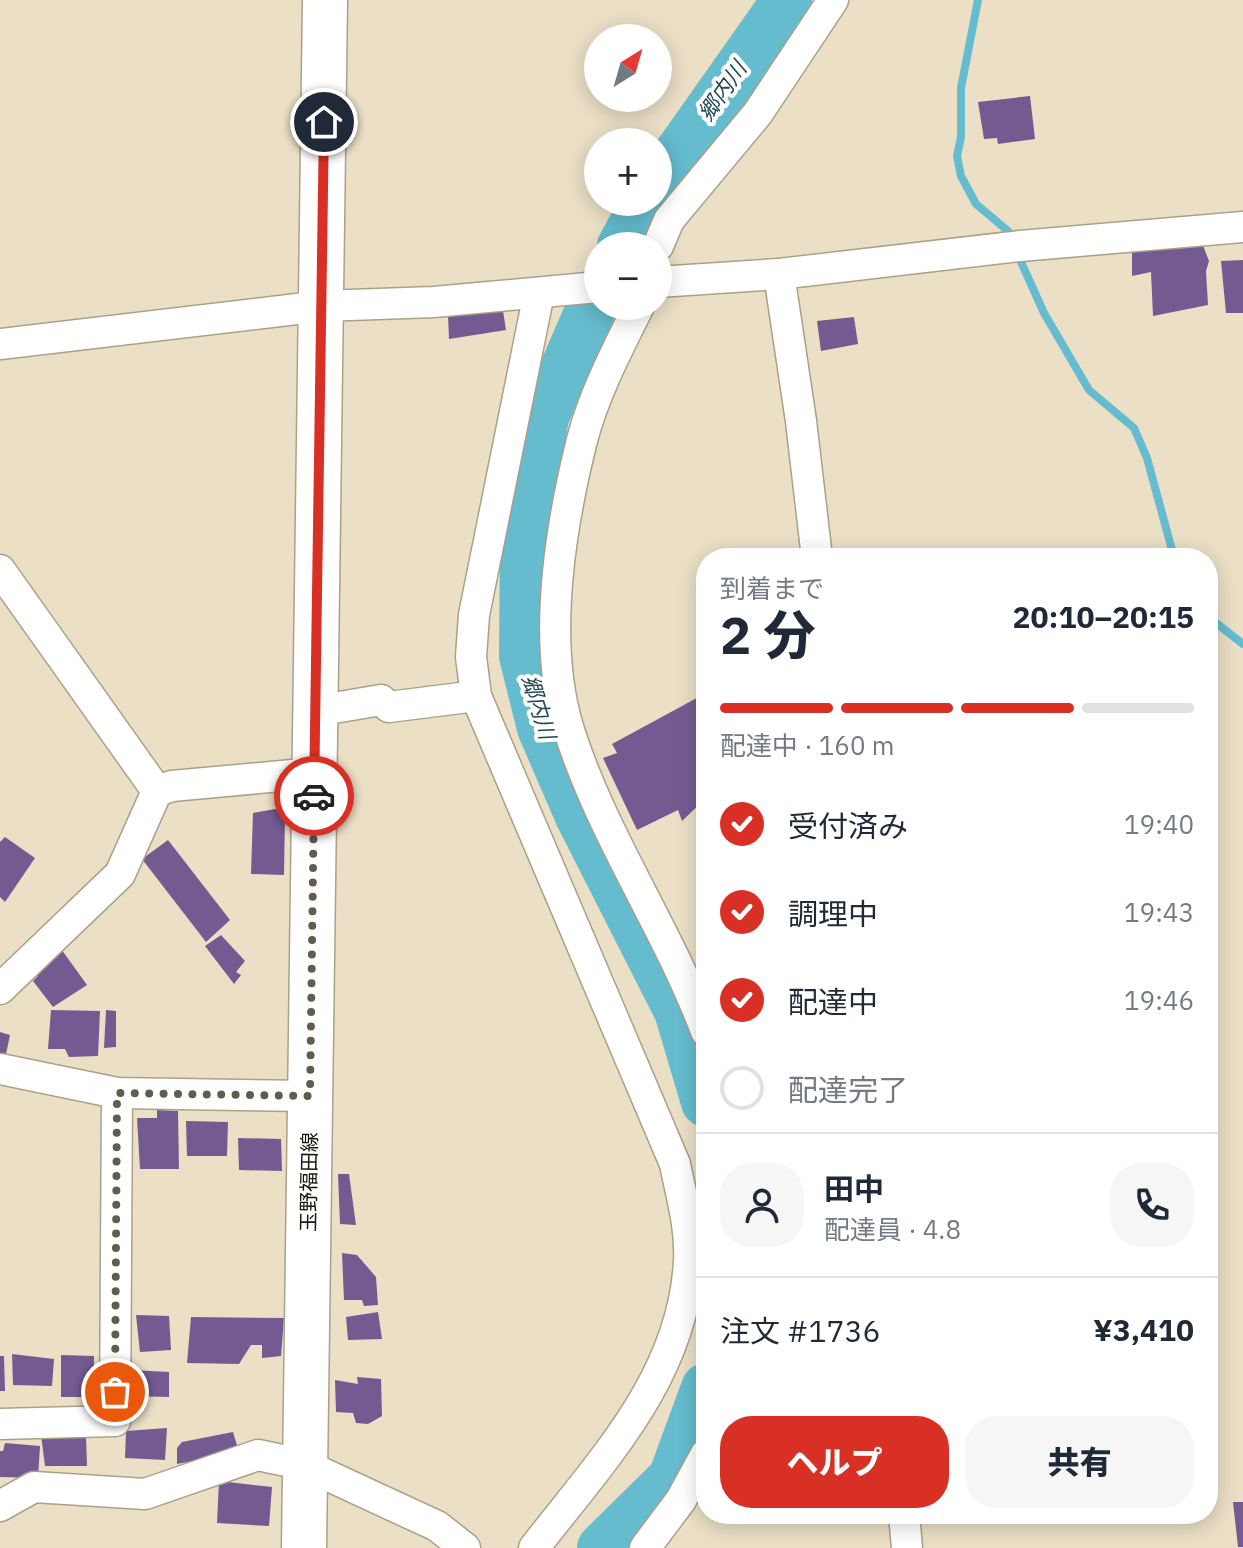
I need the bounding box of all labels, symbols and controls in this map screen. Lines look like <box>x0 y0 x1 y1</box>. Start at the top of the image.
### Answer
north arrow <box>584 24 672 112</box>
map controls <box>584 24 672 320</box>
water label: 郷内川 <box>691 54 754 126</box>
pin <box>290 88 358 156</box>
icon: home <box>302 100 346 144</box>
button: + <box>584 128 672 216</box>
button: − <box>584 232 672 320</box>
text: 到着まで <box>720 571 824 605</box>
text: 20:10–20:15 <box>1013 597 1194 636</box>
text: 2 分 <box>720 601 815 668</box>
water label: 郷内川 <box>516 671 564 745</box>
text: 配達中 · 160 m <box>720 728 894 762</box>
courier <box>274 756 354 836</box>
icon: car <box>292 774 336 818</box>
icon: check <box>720 802 764 846</box>
text: 受付済み <box>788 806 908 845</box>
text: 19:40 <box>1124 807 1194 841</box>
icon: check <box>720 890 764 934</box>
text: 調理中 <box>788 894 878 933</box>
text: 19:43 <box>1124 895 1194 929</box>
icon: check <box>720 978 764 1022</box>
text: 配達中 <box>788 982 878 1021</box>
text: 19:46 <box>1124 983 1194 1017</box>
text: 配達完了 <box>788 1070 908 1109</box>
street label: 玉野福田線 <box>294 1132 323 1232</box>
button: person <box>720 1163 804 1247</box>
button: phone <box>1110 1163 1194 1247</box>
text: 田中 <box>824 1169 884 1208</box>
text: 配達員 · 4.8 <box>824 1212 961 1246</box>
text: ¥3,410 <box>1093 1310 1194 1349</box>
text: 注文 #1736 <box>720 1311 880 1350</box>
pin <box>81 1358 149 1426</box>
icon: bag <box>93 1370 137 1414</box>
button: ヘルプ <box>720 1416 949 1508</box>
button: 共有 <box>965 1416 1194 1508</box>

